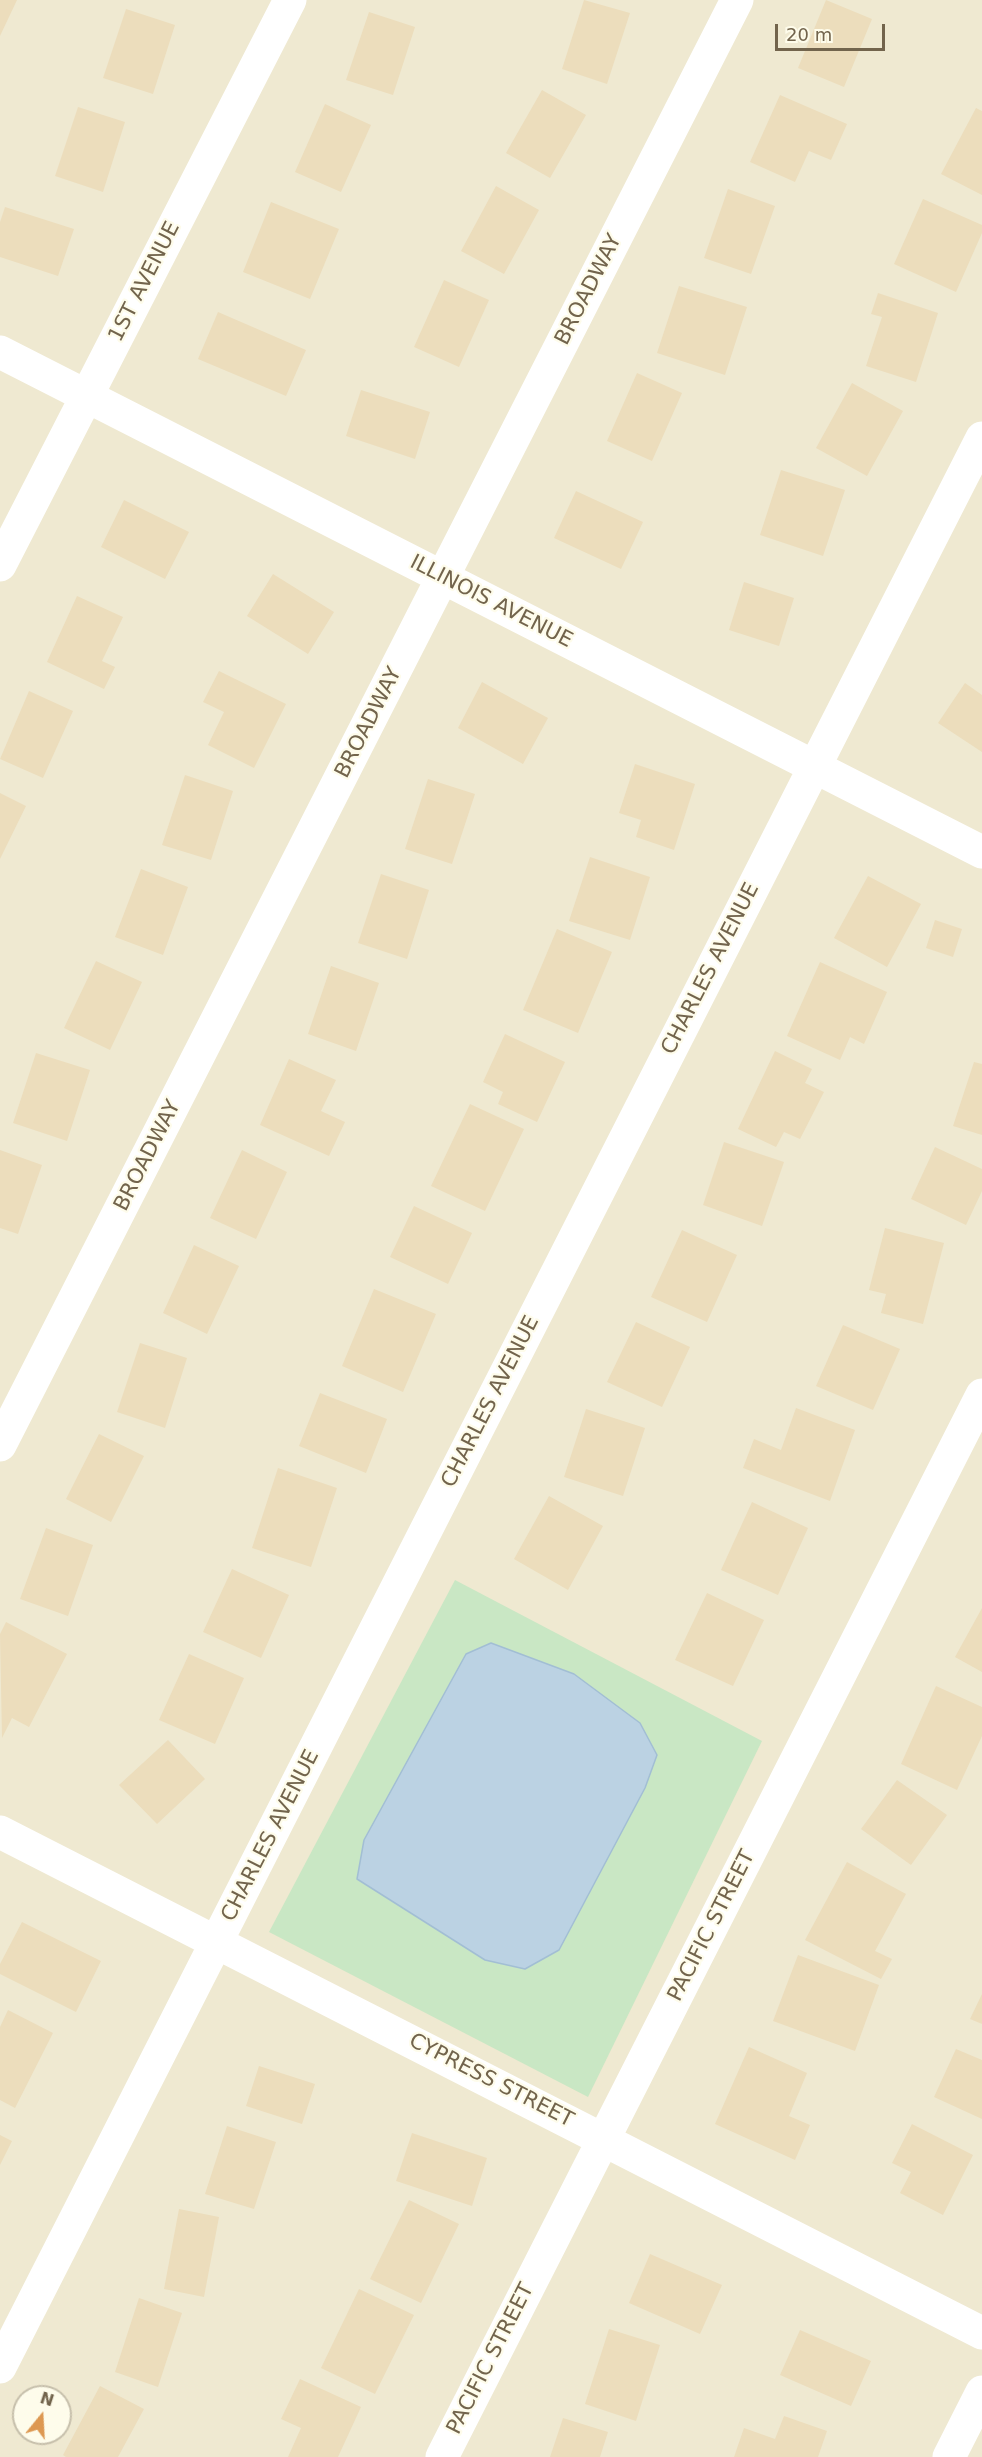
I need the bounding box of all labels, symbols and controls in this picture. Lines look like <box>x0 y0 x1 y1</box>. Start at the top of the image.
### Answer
scale bar <box>778 12 888 50</box>
text: 20 m <box>786 24 832 45</box>
street label: 1ST AVENUE <box>104 218 186 346</box>
street label: BROADWAY <box>550 230 628 350</box>
street label: ILLINOIS AVENUE <box>405 550 577 654</box>
street label: BROADWAY <box>330 663 408 783</box>
street label: CHARLES AVENUE <box>657 879 765 1059</box>
street label: BROADWAY <box>109 1096 187 1216</box>
street label: CHARLES AVENUE <box>437 1312 545 1492</box>
street label: CHARLES AVENUE <box>217 1746 325 1926</box>
street label: PACIFIC STREET <box>663 1846 761 2006</box>
street label: CYPRESS STREET <box>405 2029 577 2133</box>
street label: PACIFIC STREET <box>442 2279 540 2439</box>
north arrow <box>12 2385 72 2445</box>
text: N <box>38 2388 56 2410</box>

